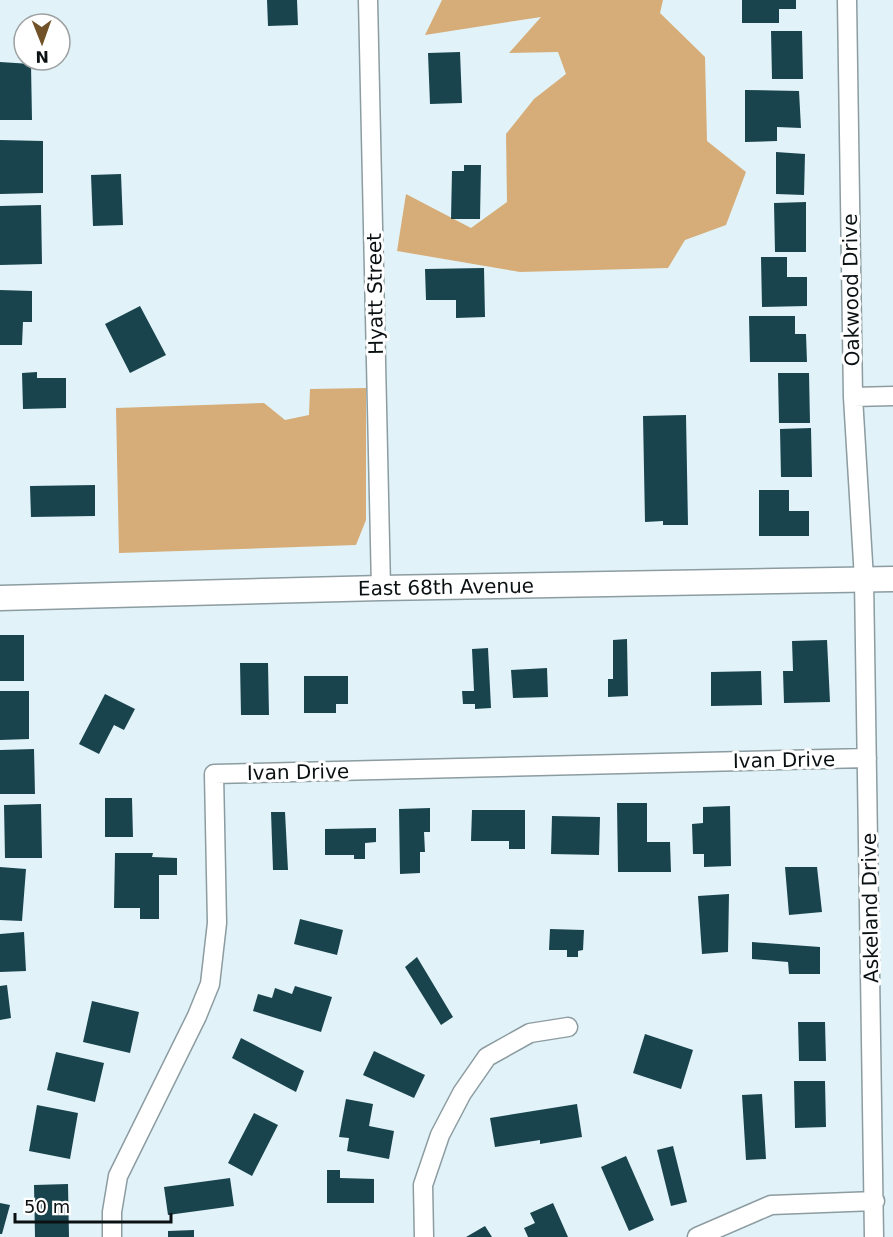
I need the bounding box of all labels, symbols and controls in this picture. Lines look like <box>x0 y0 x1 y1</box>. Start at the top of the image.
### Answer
north arrow <box>12 12 72 72</box>
text: N <box>35 47 49 66</box>
street label: Oakwood Drive <box>838 213 864 367</box>
street label: Hyatt Street <box>362 233 388 355</box>
street label: East 68th Avenue <box>358 573 534 601</box>
street label: Ivan Drive <box>733 747 835 773</box>
street label: Ivan Drive <box>247 759 349 785</box>
street label: Askeland Drive <box>857 833 883 983</box>
scale bar <box>15 1186 171 1224</box>
text: 50 m <box>24 1196 70 1217</box>

